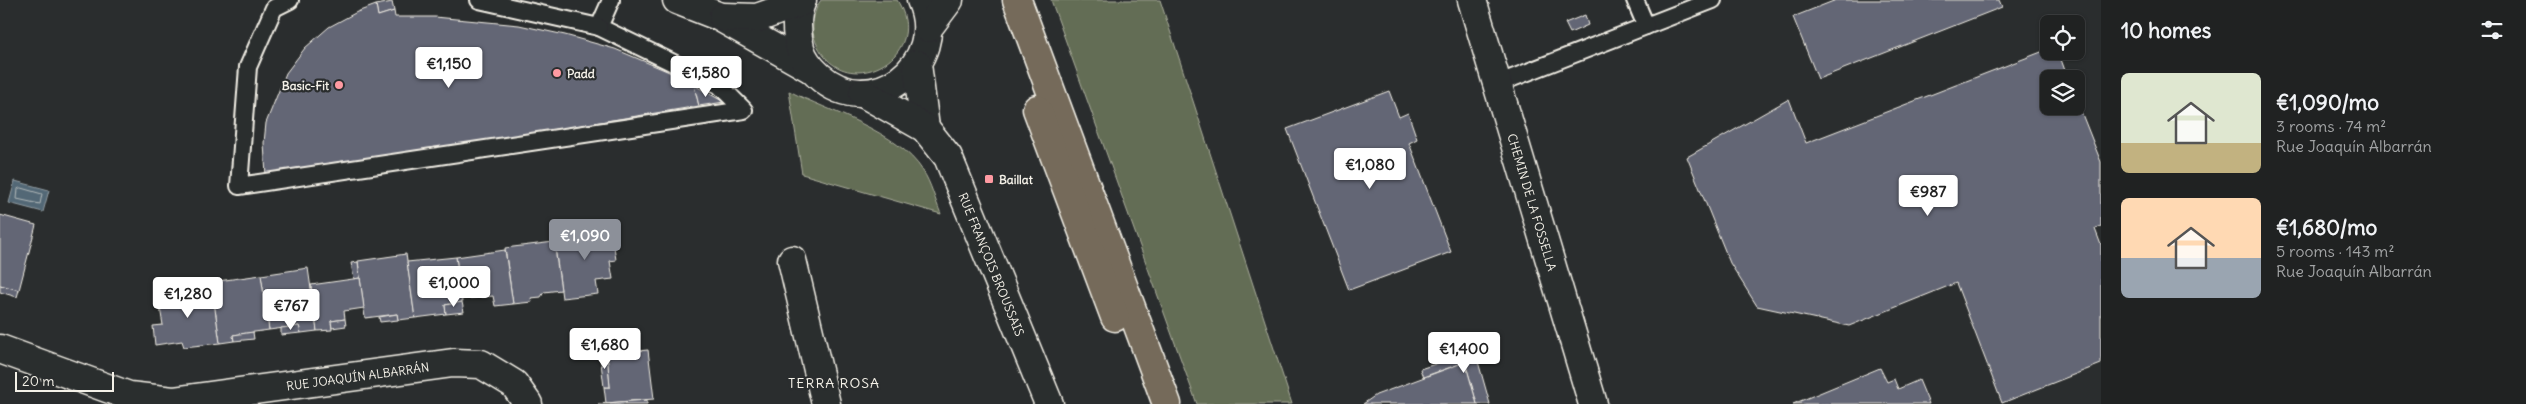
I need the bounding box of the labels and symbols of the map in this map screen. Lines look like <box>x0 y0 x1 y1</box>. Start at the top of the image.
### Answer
pin: €1,150 <box>408 46 490 89</box>
pin: €1,580 <box>665 56 747 98</box>
place label: Padd <box>567 66 595 81</box>
marker: Padd <box>551 67 563 79</box>
place label: Basic-Fit <box>282 78 330 93</box>
marker: Basic-Fit <box>333 79 345 91</box>
street label: CHEMIN DE LA FOSSELLA <box>1505 132 1560 273</box>
pin: €1,080 <box>1329 148 1411 190</box>
place label: Baillat <box>999 172 1034 187</box>
marker: Baillat <box>983 173 995 185</box>
pin: €987 <box>1898 174 1958 217</box>
street label: RUE FRANÇOIS BROUSSAIS <box>956 190 1028 338</box>
pin: €1,090 <box>544 218 626 261</box>
pin: €1,000 <box>413 266 495 308</box>
pin: €1,280 <box>147 276 229 319</box>
pin: €767 <box>261 288 321 331</box>
pin: €1,680 <box>564 328 646 370</box>
pin: €1,400 <box>1423 332 1505 374</box>
street label: RUE JOAQUÍN ALBARRÁN <box>285 359 430 393</box>
scale bar <box>15 369 114 392</box>
district label: TERRA ROSA <box>788 374 880 392</box>

